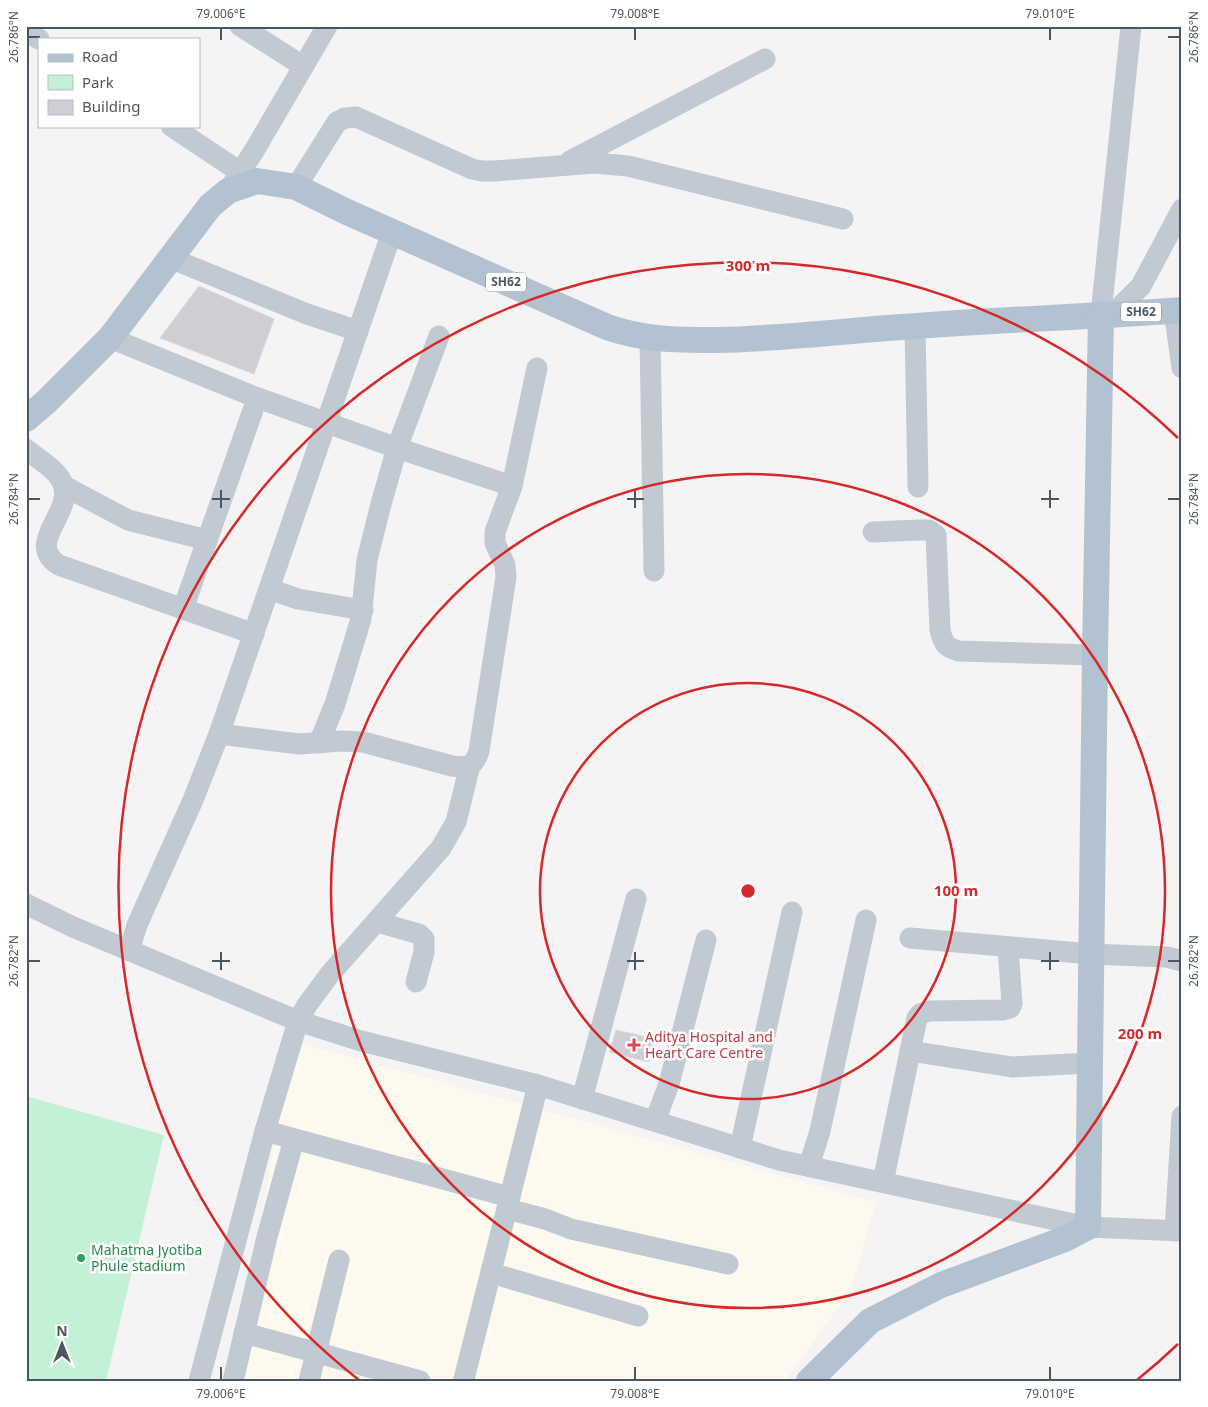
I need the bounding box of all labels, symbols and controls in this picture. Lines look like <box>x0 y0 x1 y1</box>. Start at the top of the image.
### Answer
text: 79.006°E <box>196 5 246 22</box>
text: 79.008°E <box>610 5 660 22</box>
text: 79.010°E <box>1025 5 1075 22</box>
text: 26.786°N <box>5 11 22 63</box>
text: 26.786°N <box>1185 11 1202 63</box>
legend <box>38 38 200 128</box>
text: Road <box>82 46 118 66</box>
text: Park <box>82 72 114 92</box>
text: Building <box>82 96 140 116</box>
text: 300 m <box>726 255 770 275</box>
road number: SH62 <box>486 272 526 292</box>
road number: SH62 <box>1121 302 1161 322</box>
text: 26.784°N <box>5 473 22 525</box>
text: 26.784°N <box>1185 473 1202 525</box>
text: 100 m <box>934 880 978 900</box>
centre of rings <box>739 882 757 900</box>
text: 26.782°N <box>5 935 22 987</box>
text: 26.782°N <box>1185 935 1202 987</box>
text: 200 m <box>1118 1023 1162 1043</box>
place label: Aditya Hospital and Heart Care Centre <box>645 1027 773 1062</box>
marker: Aditya Hospital and Heart Care Centre <box>627 1038 641 1052</box>
place label: Mahatma Jyotiba Phule stadium <box>91 1240 202 1275</box>
marker: Mahatma Jyotiba Phule stadium <box>75 1252 87 1264</box>
north arrow <box>38 1320 88 1370</box>
text: N <box>56 1321 68 1340</box>
text: 79.006°E <box>196 1385 246 1402</box>
text: 79.008°E <box>610 1385 660 1402</box>
text: 79.010°E <box>1025 1385 1075 1402</box>

